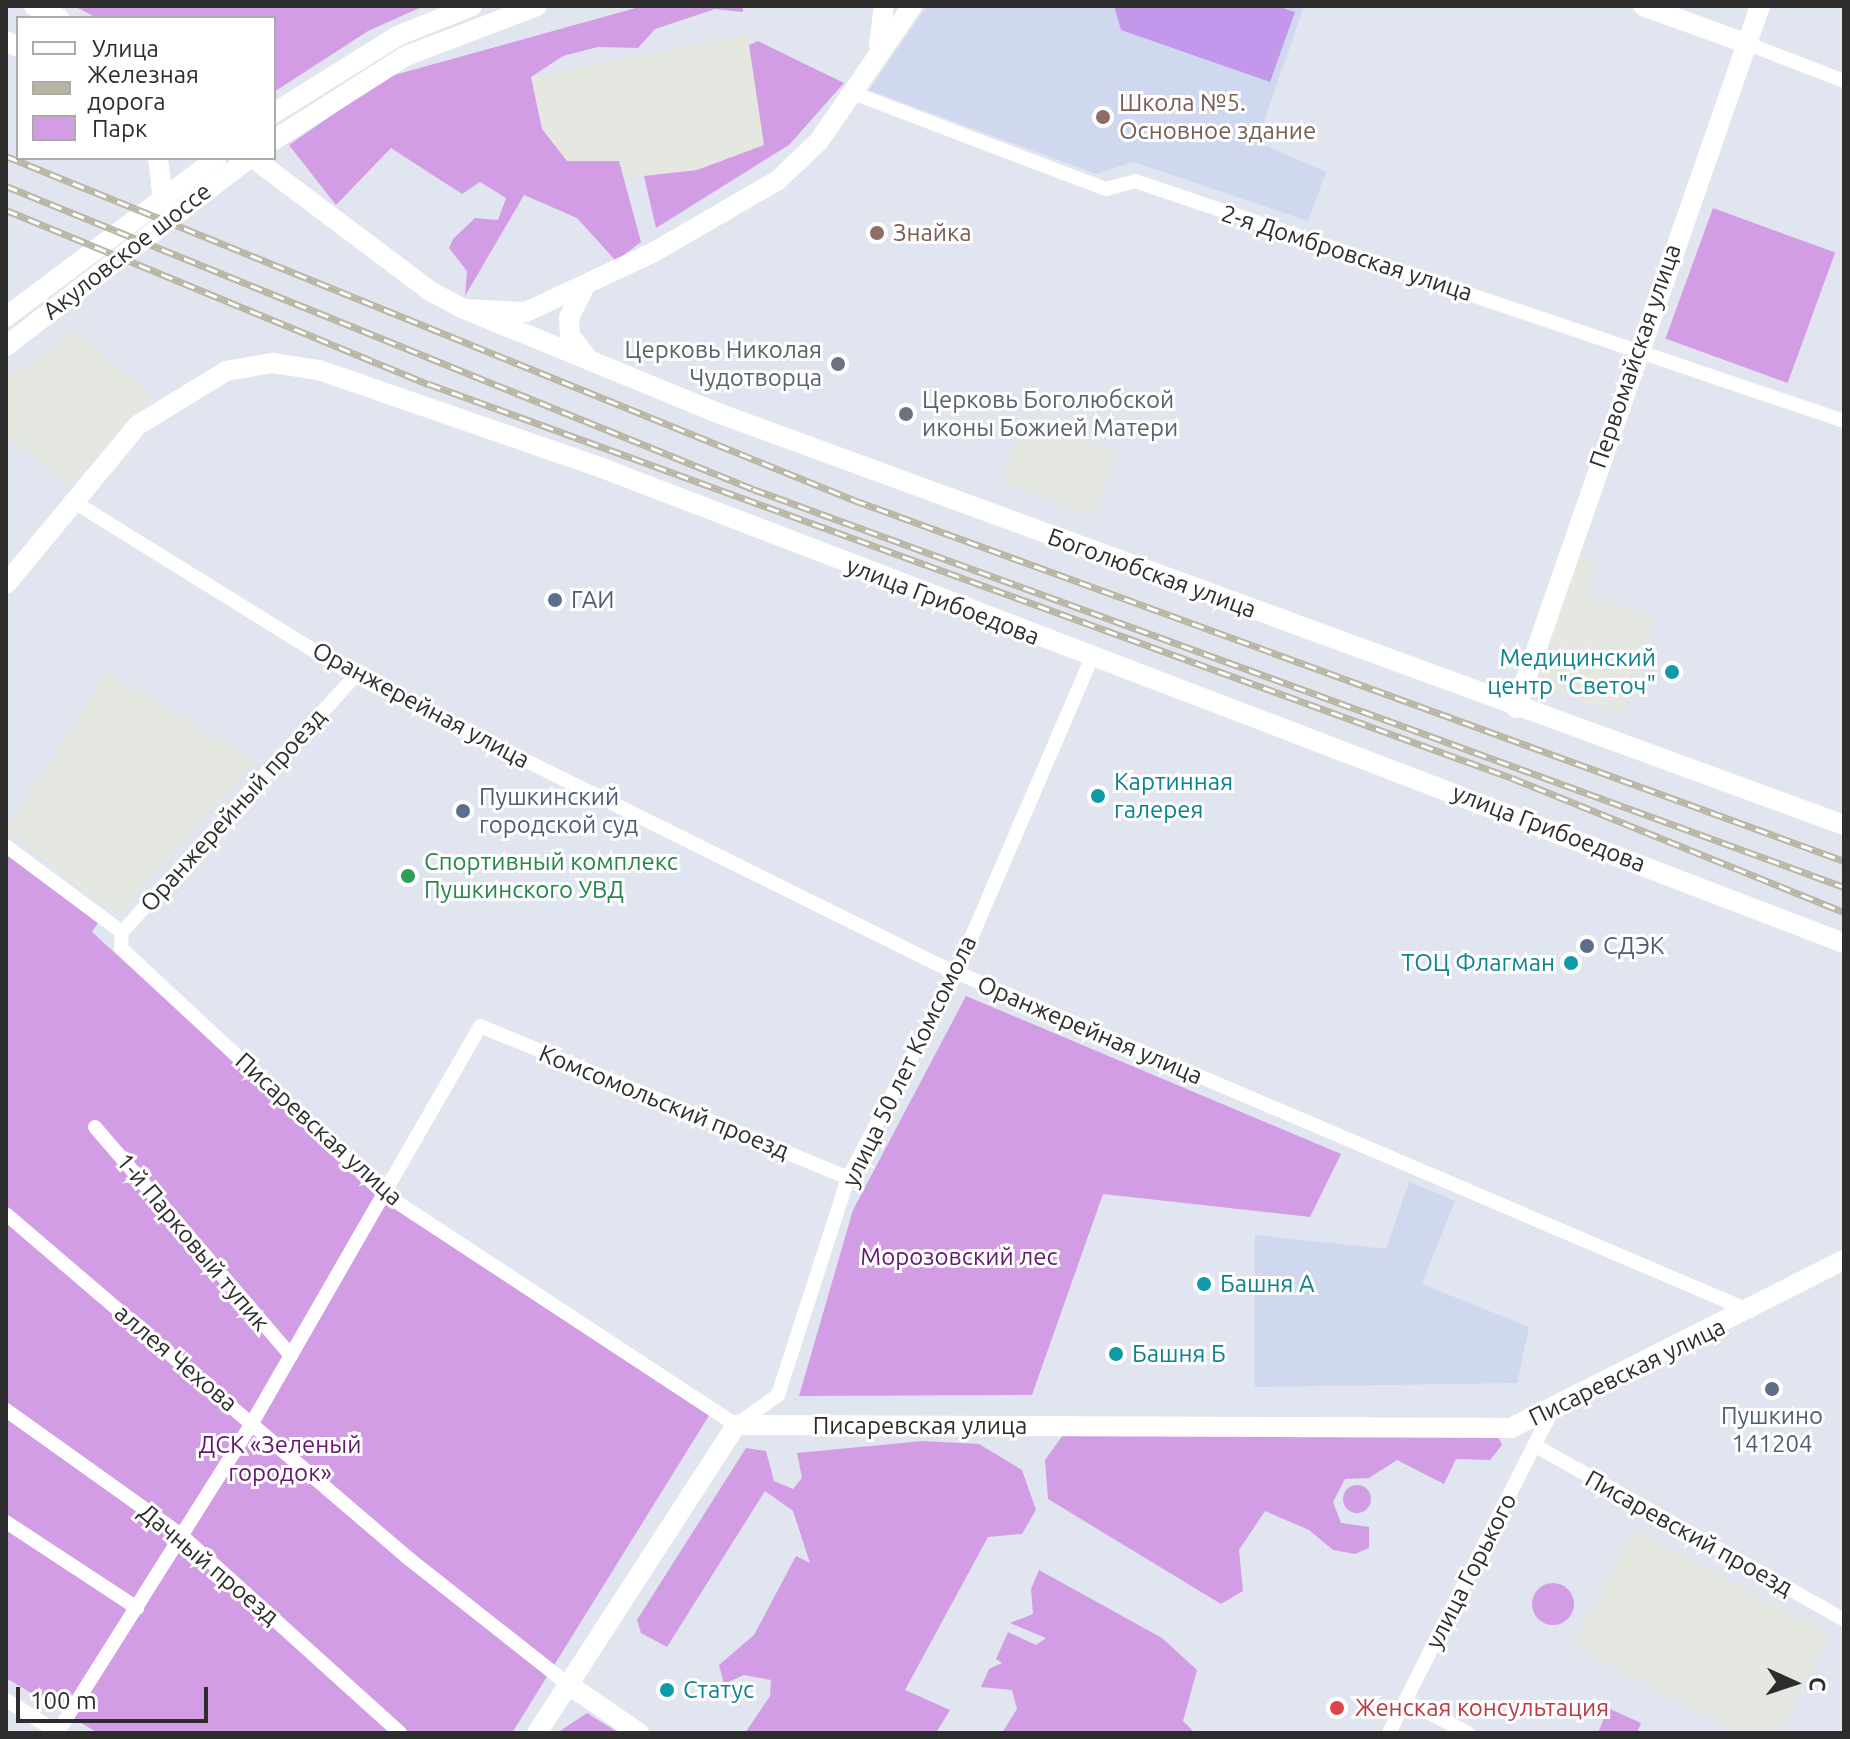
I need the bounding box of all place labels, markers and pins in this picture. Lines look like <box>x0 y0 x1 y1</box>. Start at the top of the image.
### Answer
place label: Школа №5. Основное здание <box>1119 89 1316 145</box>
marker: Школа №5. Основное здание <box>1094 108 1112 126</box>
place label: Знайка <box>893 219 972 247</box>
marker: Знайка <box>868 224 886 242</box>
place label: Церковь Николая Чудотворца <box>625 336 822 392</box>
marker: Церковь Николая Чудотворца <box>829 355 847 373</box>
place label: Церковь Боголюбской иконы Божией Матери <box>922 386 1178 442</box>
marker: Церковь Боголюбской иконы Божией Матери <box>897 405 915 423</box>
place label: ГАИ <box>571 586 614 614</box>
marker: ГАИ <box>546 591 564 609</box>
place label: Медицинский центр "Светоч" <box>1487 644 1656 700</box>
marker: Медицинский центр "Светоч" <box>1663 663 1681 681</box>
place label: Картинная галерея <box>1114 768 1233 824</box>
place label: Пушкинский городской суд <box>479 783 638 839</box>
marker: Картинная галерея <box>1089 787 1107 805</box>
marker: Пушкинский городской суд <box>454 802 472 820</box>
place label: Спортивный комплекс Пушкинского УВД <box>424 848 678 904</box>
marker: Спортивный комплекс Пушкинского УВД <box>399 867 417 885</box>
place label: СДЭК <box>1603 932 1664 960</box>
marker: СДЭК <box>1578 937 1596 955</box>
place label: ТОЦ Флагман <box>1401 949 1555 977</box>
marker: ТОЦ Флагман <box>1562 954 1580 972</box>
place label: Башня А <box>1220 1270 1315 1298</box>
marker: Башня А <box>1195 1275 1213 1293</box>
place label: Башня Б <box>1132 1340 1226 1368</box>
marker: Башня Б <box>1107 1345 1125 1363</box>
marker: Пушкино 141204 <box>1763 1380 1781 1398</box>
place label: Пушкино 141204 <box>1721 1402 1823 1458</box>
place label: Статус <box>683 1676 754 1704</box>
marker: Статус <box>658 1681 676 1699</box>
place label: Женская консультация <box>1355 1694 1609 1722</box>
marker: Женская консультация <box>1326 1697 1348 1719</box>

